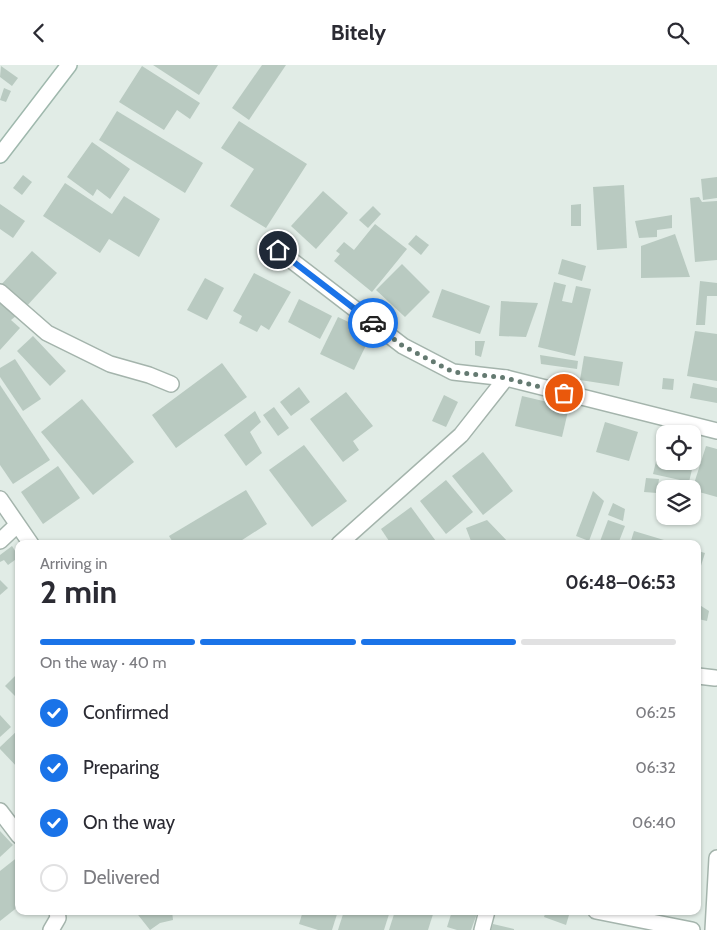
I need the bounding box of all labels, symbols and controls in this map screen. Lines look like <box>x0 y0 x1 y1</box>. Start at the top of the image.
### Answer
icon: back <box>25 19 53 47</box>
text: Bitely <box>331 19 386 46</box>
icon: search <box>664 19 692 47</box>
pin <box>257 229 299 271</box>
icon: home <box>264 236 292 264</box>
courier <box>348 298 398 348</box>
icon: car <box>359 309 387 337</box>
pin <box>543 372 585 414</box>
icon: bag <box>550 379 578 407</box>
map controls <box>656 425 701 525</box>
button: locate <box>656 425 701 470</box>
button: layers <box>656 480 701 525</box>
text: Arriving in <box>40 554 107 573</box>
text: 06:48–06:53 <box>565 571 676 594</box>
text: 2 min <box>40 572 117 611</box>
text: On the way · 40 m <box>40 653 167 672</box>
icon: check <box>40 699 68 727</box>
text: Confirmed <box>83 701 169 724</box>
text: 06:25 <box>635 703 676 722</box>
icon: check <box>40 754 68 782</box>
text: Preparing <box>83 756 159 779</box>
text: 06:32 <box>635 758 676 777</box>
icon: check <box>40 809 68 837</box>
text: On the way <box>83 811 175 834</box>
text: 06:40 <box>632 813 676 832</box>
text: Delivered <box>83 866 160 889</box>

